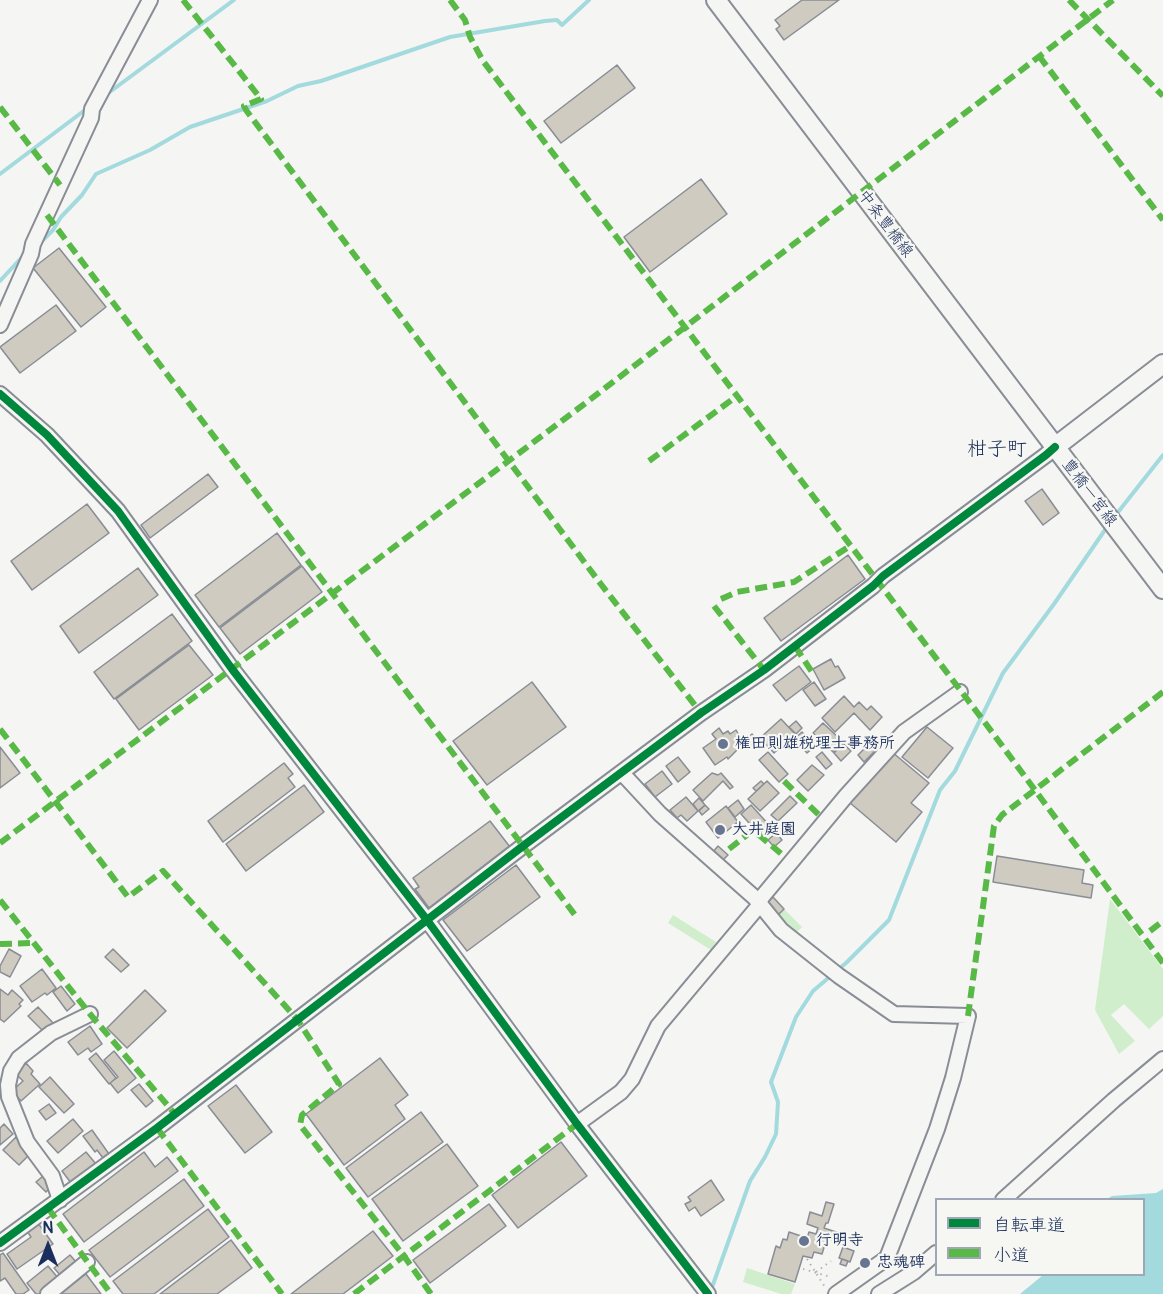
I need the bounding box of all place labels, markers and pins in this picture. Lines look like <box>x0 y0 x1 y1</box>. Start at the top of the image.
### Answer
place label: 権田則雄税理士事務所 <box>735 734 895 754</box>
marker: 権田則雄税理士事務所 <box>716 737 730 751</box>
place label: 大井庭園 <box>732 820 796 840</box>
marker: 大井庭園 <box>713 823 727 837</box>
place label: 行明寺 <box>816 1231 864 1251</box>
marker: 行明寺 <box>797 1234 811 1248</box>
place label: 忠魂碑 <box>877 1253 925 1273</box>
marker: 忠魂碑 <box>858 1256 872 1270</box>

